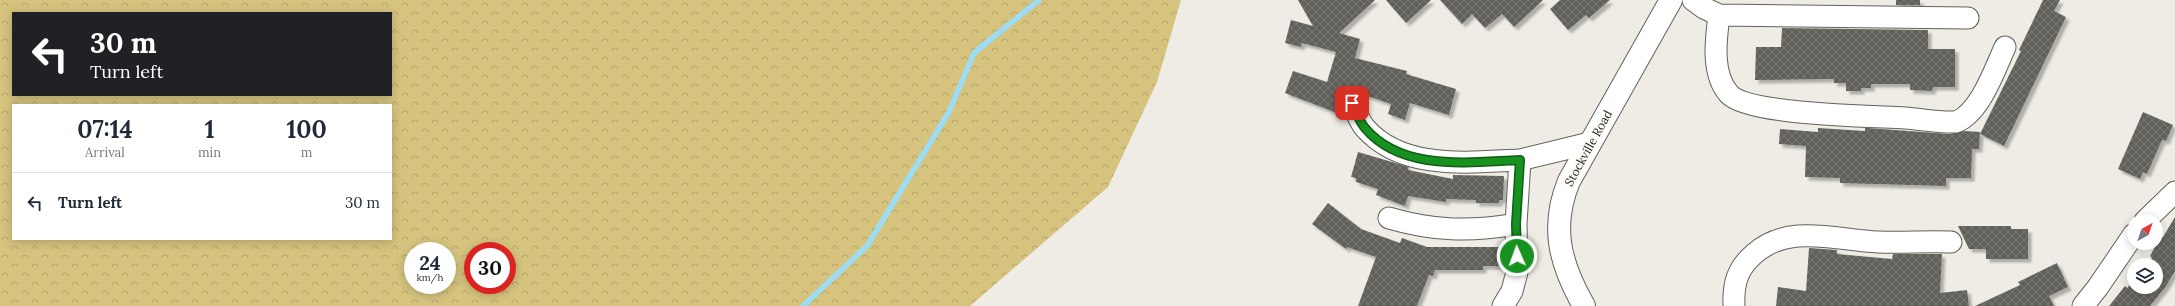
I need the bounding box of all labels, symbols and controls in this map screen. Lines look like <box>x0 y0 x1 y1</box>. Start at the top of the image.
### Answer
text: 30 m <box>90 25 157 61</box>
icon: left <box>24 28 76 80</box>
text: Turn left <box>90 60 163 83</box>
pin <box>1335 86 1369 120</box>
icon: arrive <box>1341 92 1363 114</box>
street label: Stockville Road <box>1561 107 1615 189</box>
text: 07:14 <box>77 114 133 145</box>
text: 1 <box>205 114 214 145</box>
text: 100 <box>286 114 327 145</box>
text: Arrival <box>85 144 125 161</box>
text: min <box>198 144 221 161</box>
text: m <box>301 144 312 161</box>
icon: left <box>24 192 46 214</box>
text: Turn left <box>58 193 122 212</box>
text: 30 m <box>345 193 380 212</box>
north arrow <box>2127 214 2163 250</box>
map controls <box>2127 214 2163 294</box>
position arrow <box>1496 235 1538 277</box>
speed limit sign: 30 <box>464 242 516 294</box>
text: 24 <box>419 250 441 275</box>
button: layers <box>2127 258 2163 294</box>
text: km/h <box>416 271 444 284</box>

